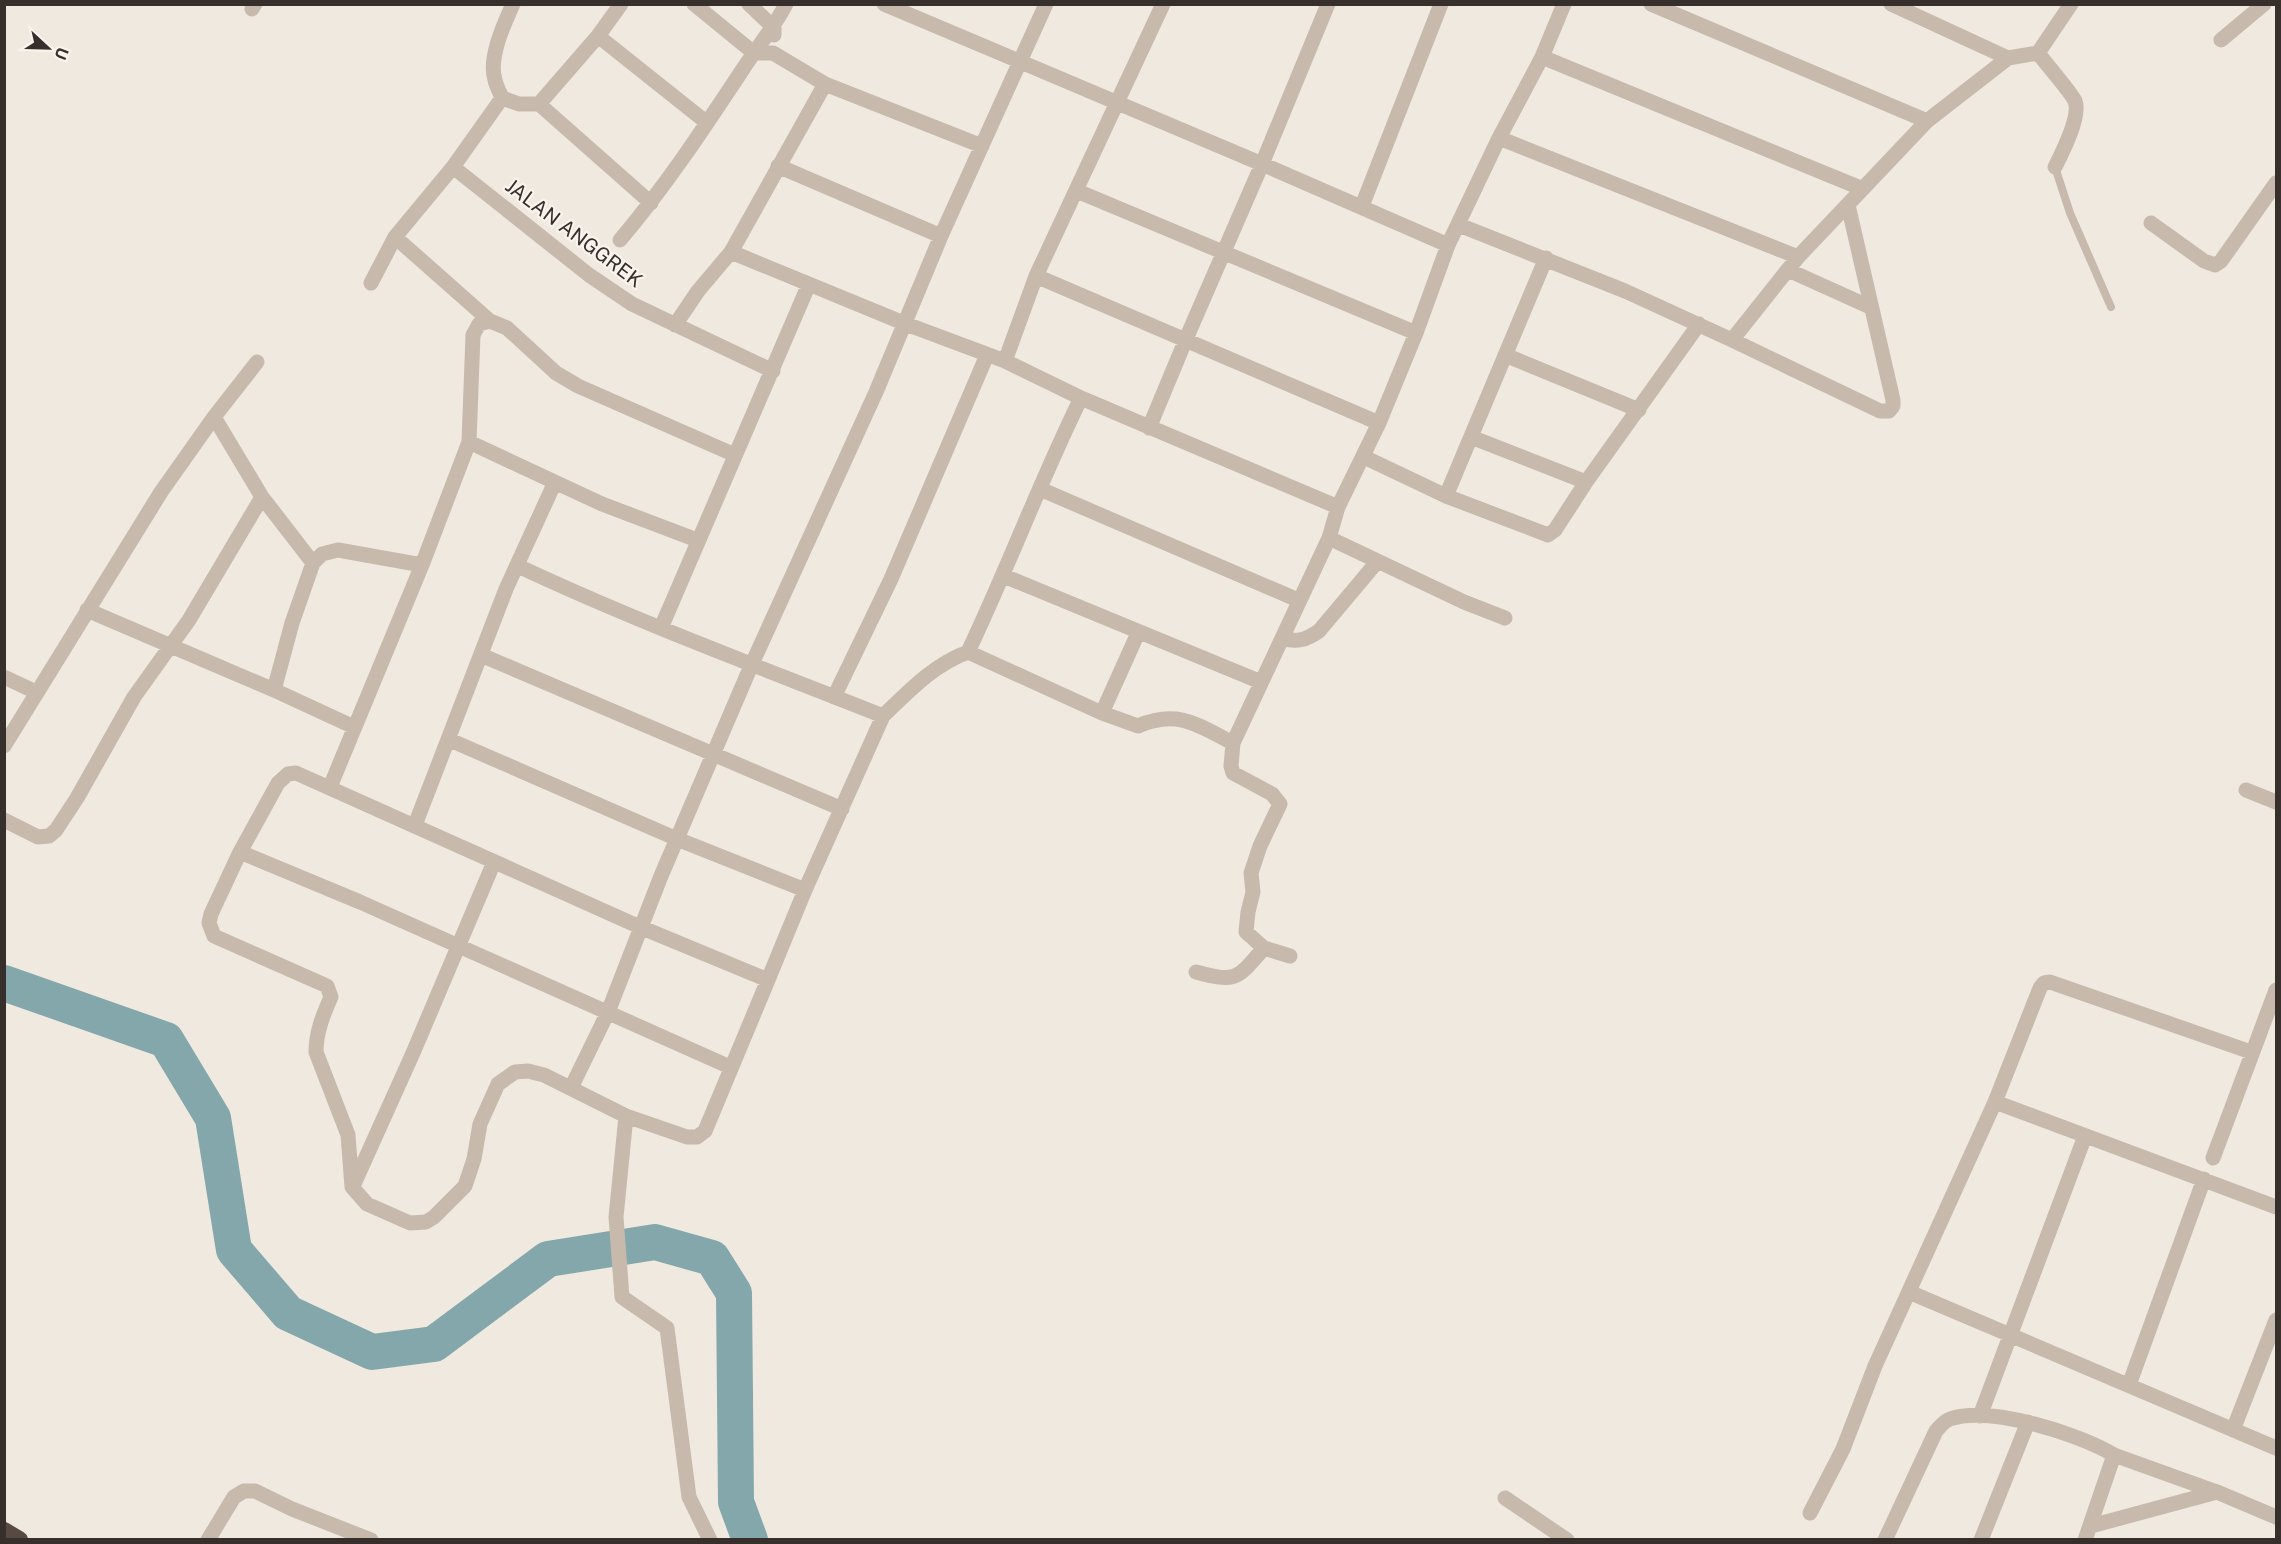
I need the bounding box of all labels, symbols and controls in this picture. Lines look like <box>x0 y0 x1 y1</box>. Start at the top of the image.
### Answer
north arrow <box>18 18 78 78</box>
text: U <box>50 44 72 62</box>
street label: JALAN ANGGREK <box>501 174 647 292</box>

